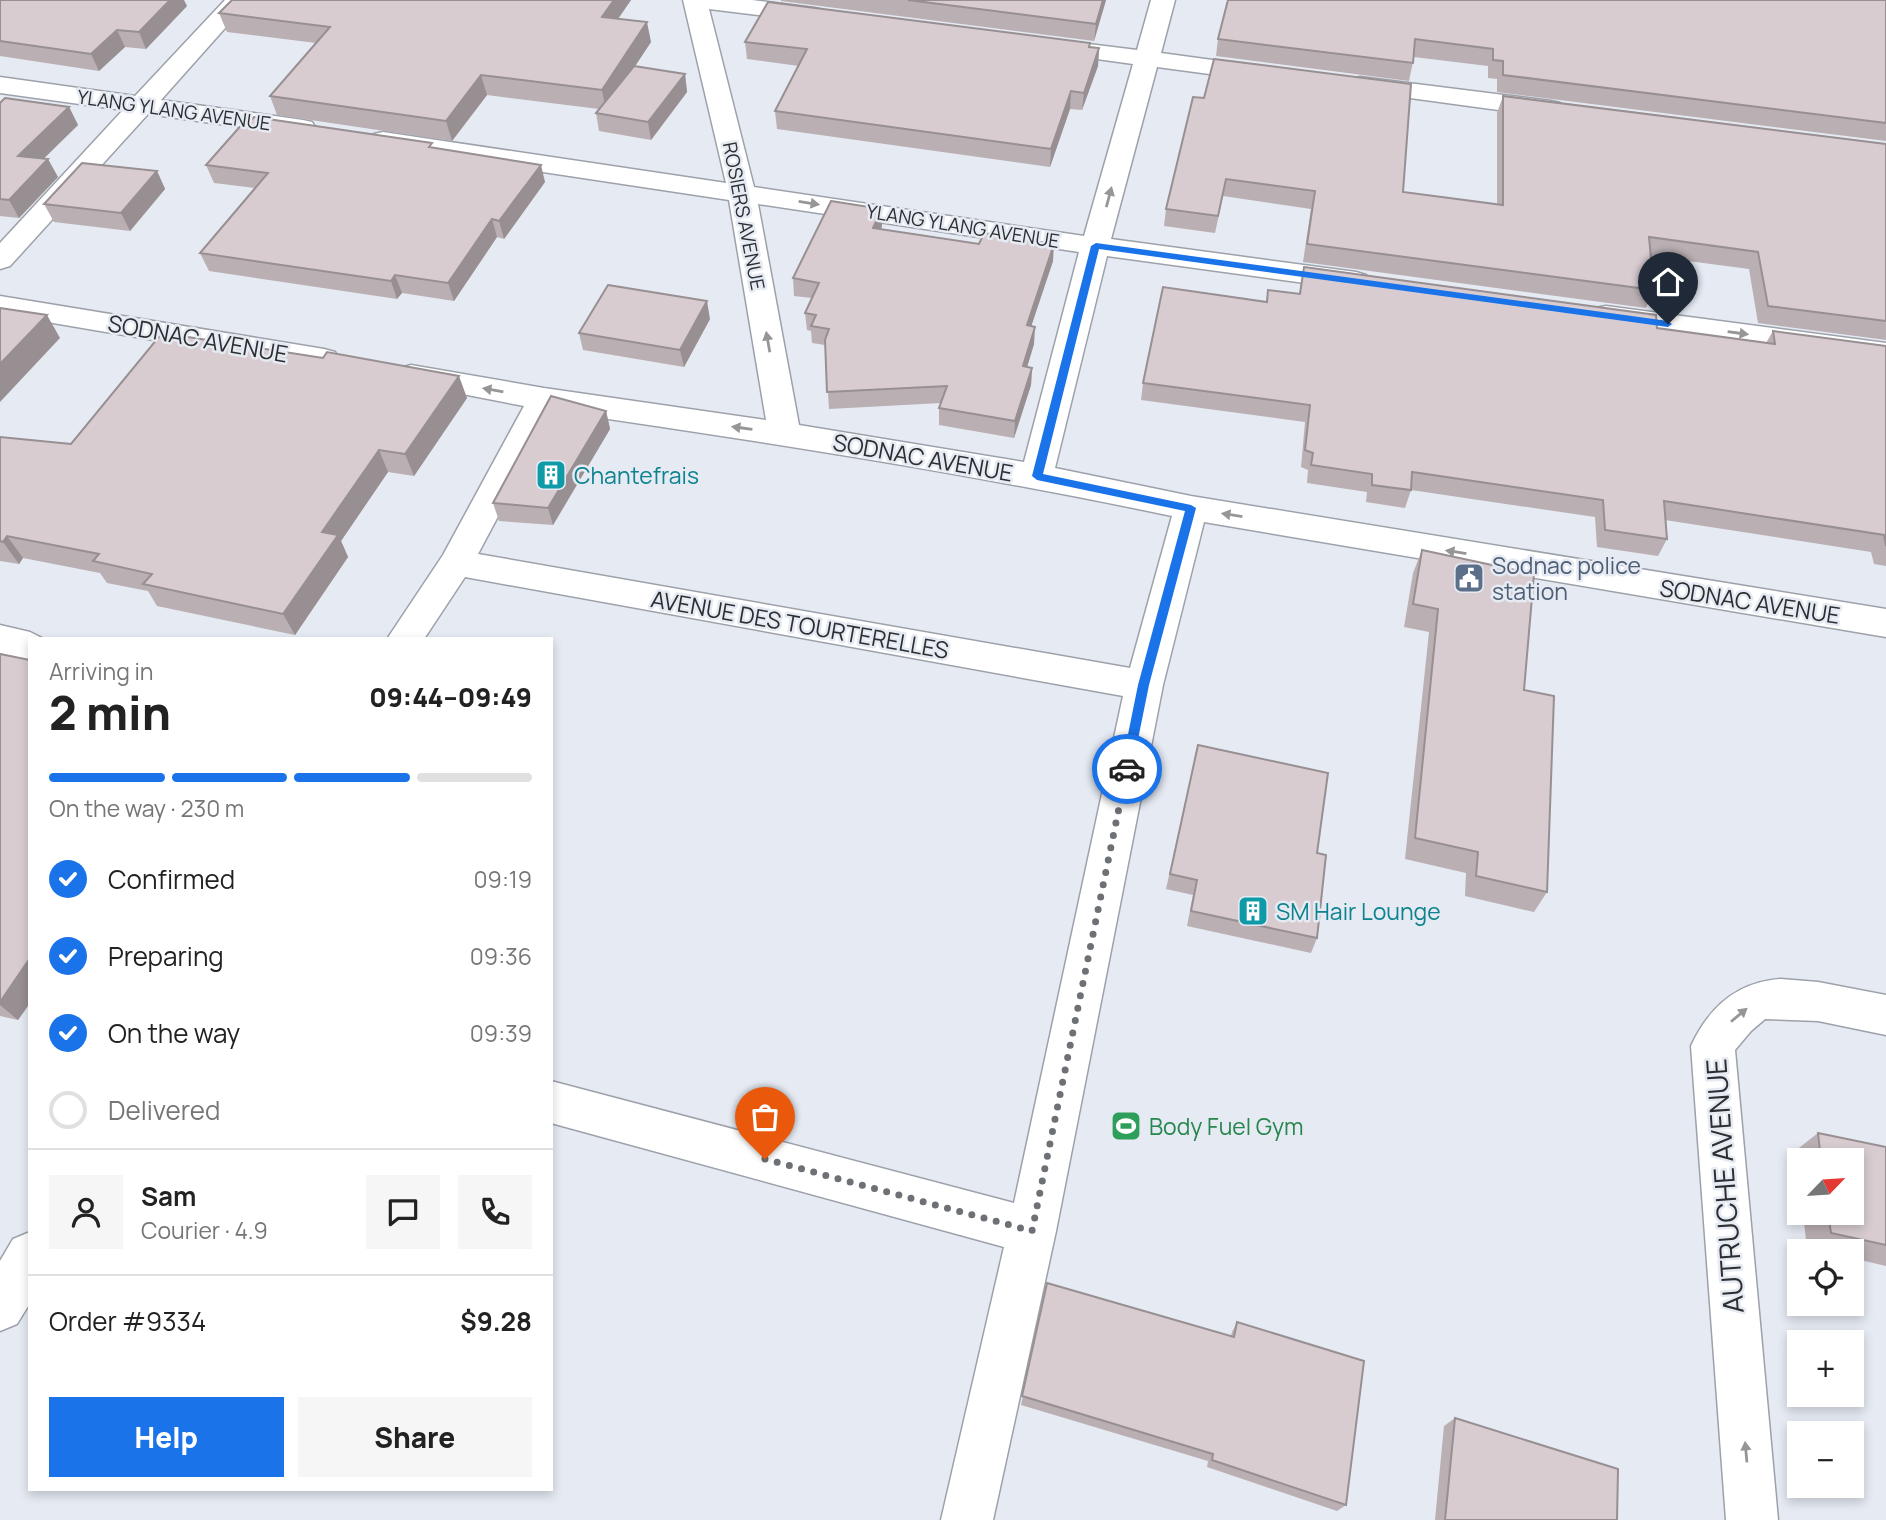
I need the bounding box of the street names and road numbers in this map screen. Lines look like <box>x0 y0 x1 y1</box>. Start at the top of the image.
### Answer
street label: YLANG YLANG AVENUE <box>76 84 272 136</box>
street label: ROSIERS AVENUE <box>717 140 771 292</box>
street label: YLANG YLANG AVENUE <box>865 198 1061 254</box>
street label: SODNAC AVENUE <box>106 306 290 370</box>
street label: SODNAC AVENUE <box>831 425 1015 489</box>
street label: SODNAC AVENUE <box>1658 571 1842 631</box>
street label: AVENUE DES TOURTERELLES <box>649 582 951 666</box>
street label: AUTRUCHE AVENUE <box>1696 1057 1752 1315</box>

